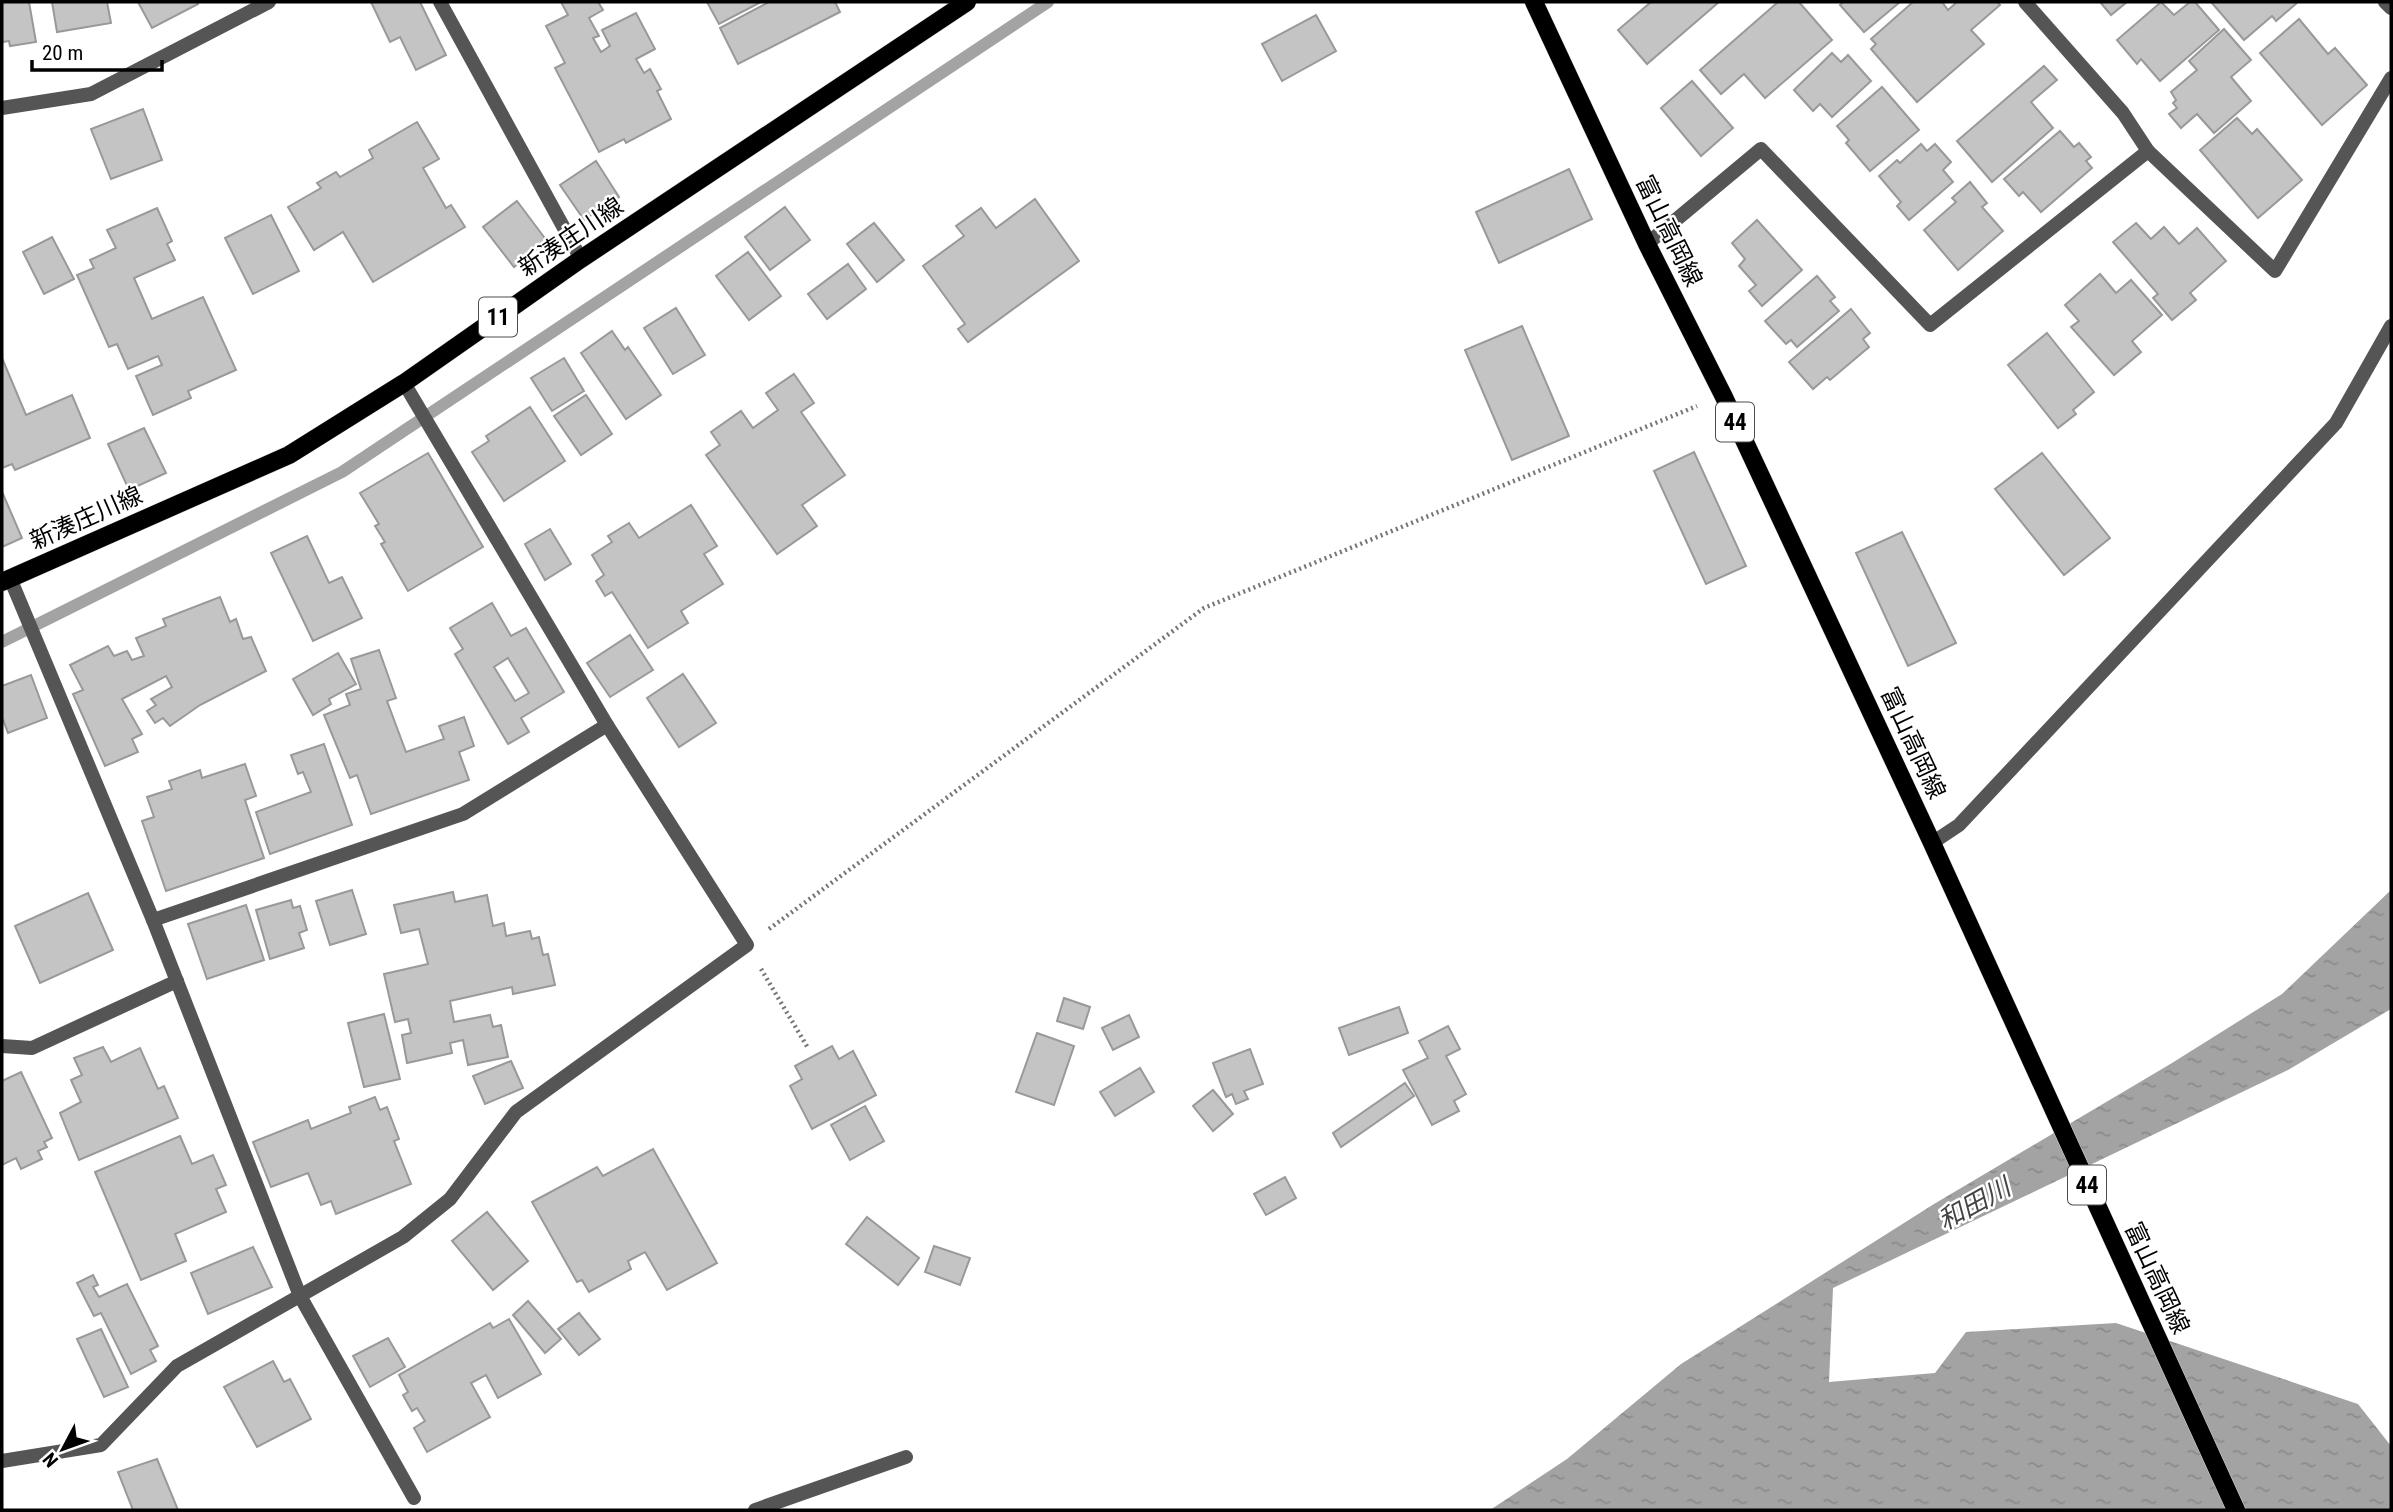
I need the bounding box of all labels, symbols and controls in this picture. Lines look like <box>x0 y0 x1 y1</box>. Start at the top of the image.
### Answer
scale bar <box>32 28 161 72</box>
text: 20 m <box>42 41 83 65</box>
street label: 富山高岡線 <box>1630 171 1708 291</box>
street label: 新湊庄川線 <box>513 192 629 282</box>
road number: 11 <box>479 298 517 336</box>
road number: 44 <box>1716 402 1754 442</box>
street label: 新湊庄川線 <box>25 481 147 555</box>
street label: 富山高岡線 <box>1875 683 1951 803</box>
road number: 44 <box>2068 1166 2106 1204</box>
water label: 和田川 <box>1933 1171 2018 1236</box>
street label: 富山高岡線 <box>2119 1218 2195 1338</box>
north arrow <box>28 1414 98 1484</box>
text: N <box>38 1448 63 1472</box>

